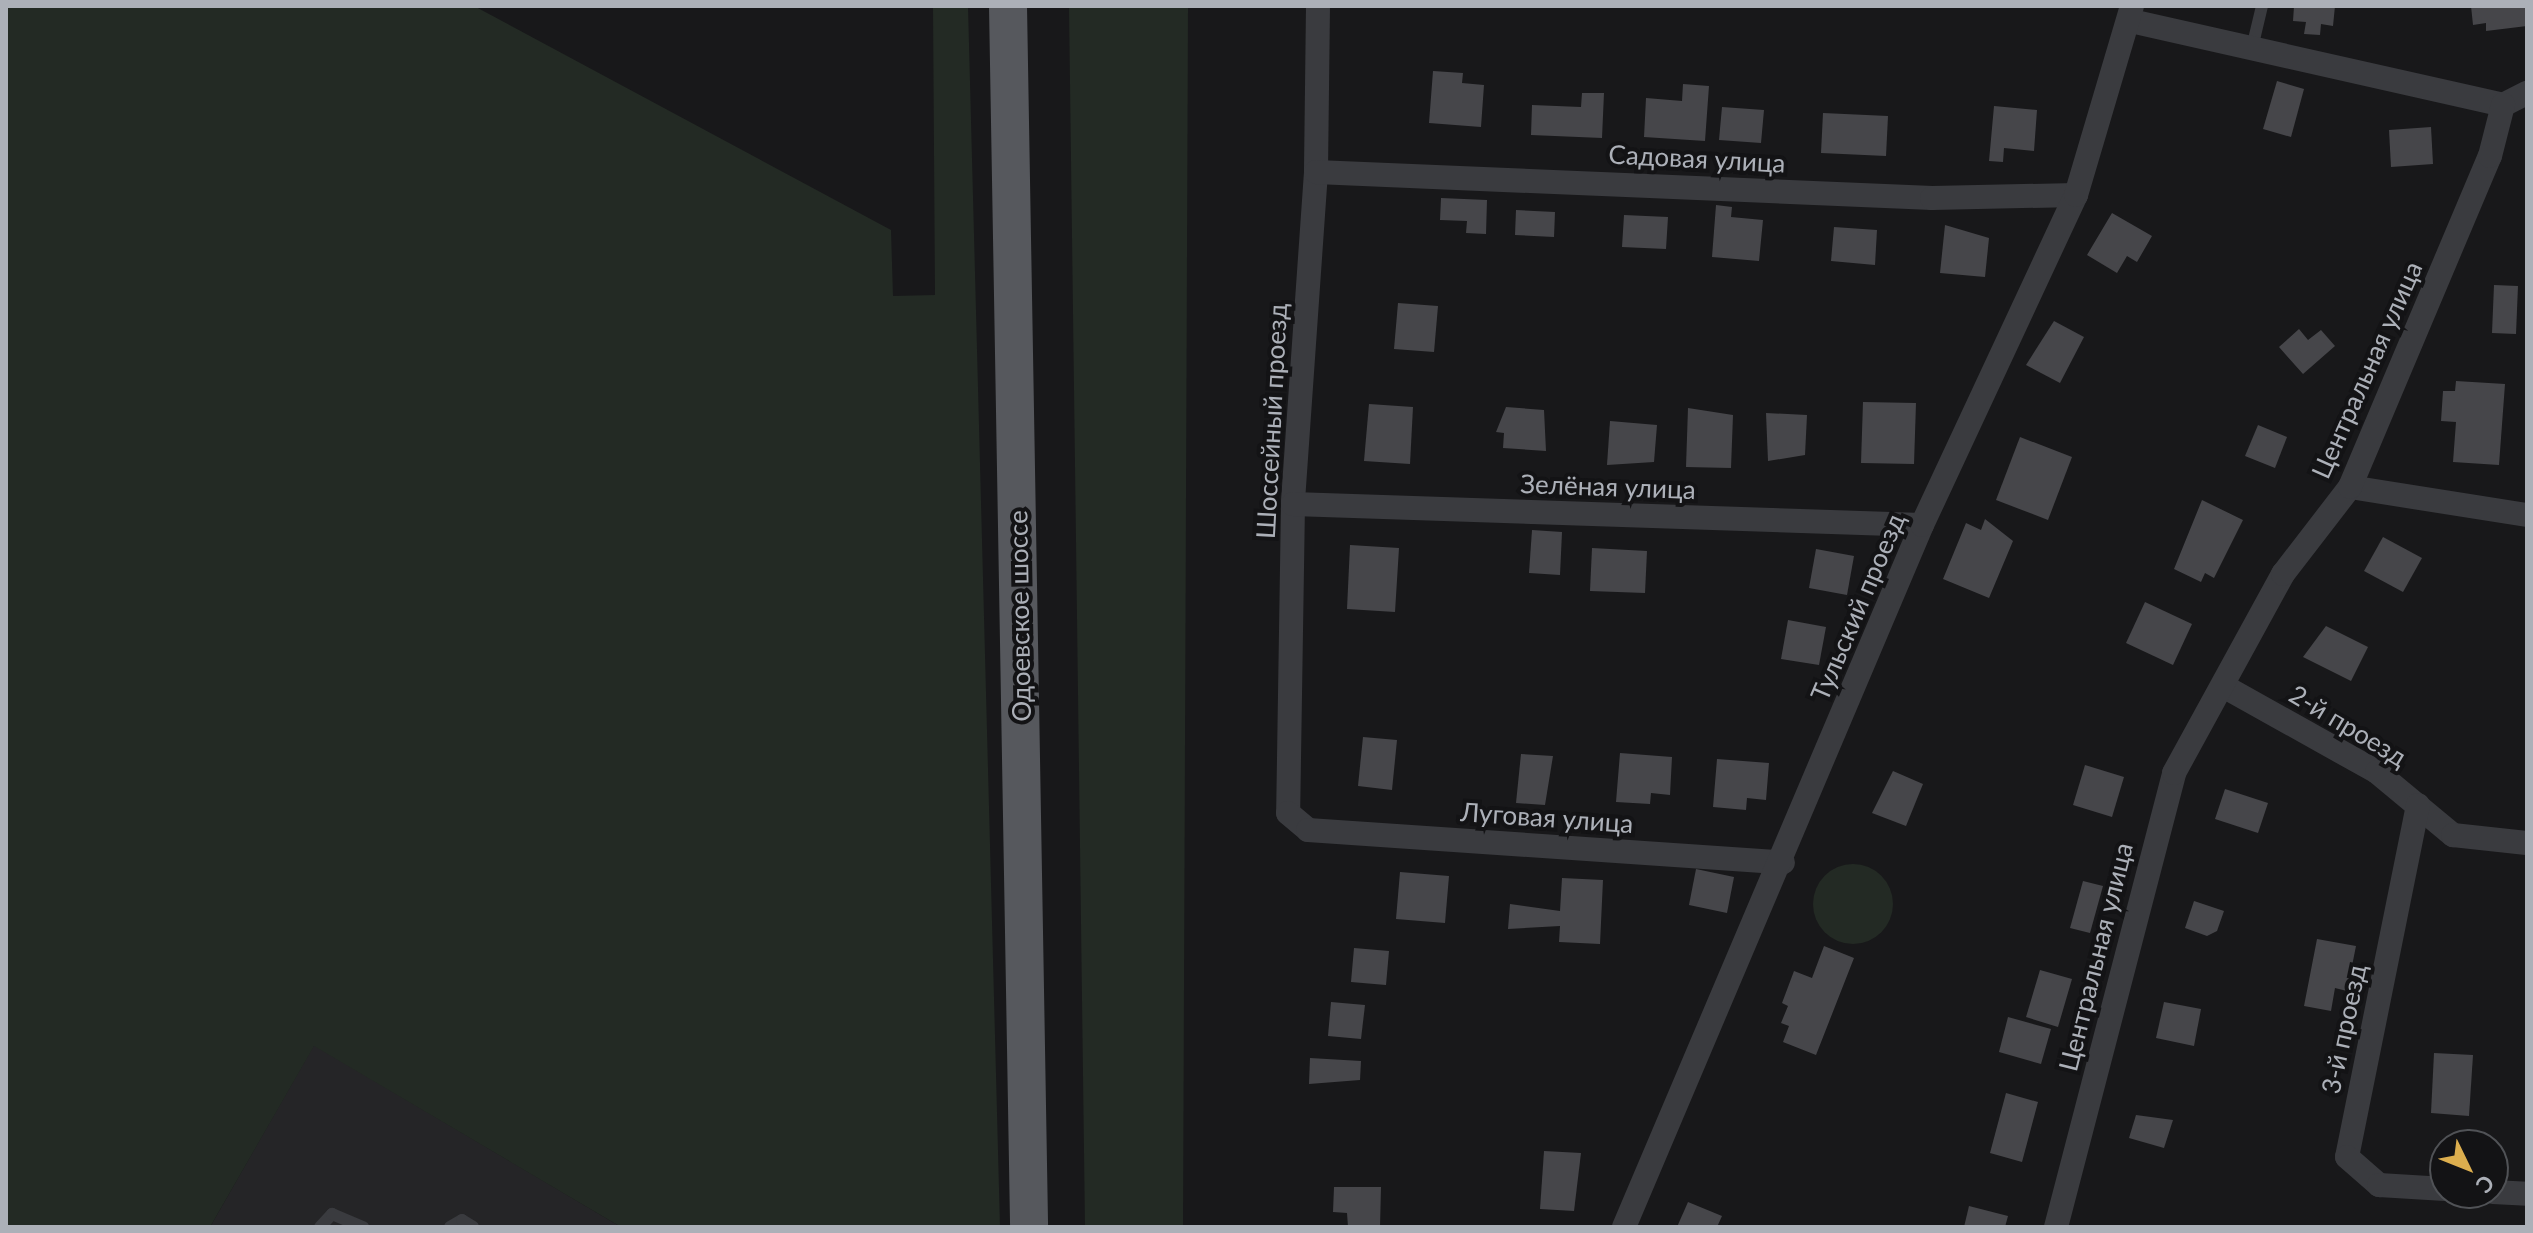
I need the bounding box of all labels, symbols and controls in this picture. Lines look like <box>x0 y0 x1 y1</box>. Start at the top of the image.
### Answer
street label: Садовая улица <box>1608 139 1786 179</box>
street label: Центральная улица <box>2305 257 2429 483</box>
street label: Шоссейный проезд <box>1250 302 1294 540</box>
street label: Зелёная улица <box>1520 468 1696 506</box>
street label: Тульский проезд <box>1804 509 1912 705</box>
street label: Одоевское шоссе <box>1003 510 1037 722</box>
street label: 2-й проезд <box>2284 679 2412 773</box>
street label: Луговая улица <box>1460 796 1634 840</box>
street label: Центральная улица <box>2053 840 2139 1074</box>
street label: 3-й проезд <box>2315 961 2373 1097</box>
north arrow <box>2429 1129 2509 1209</box>
text: С <box>2471 1170 2500 1199</box>

